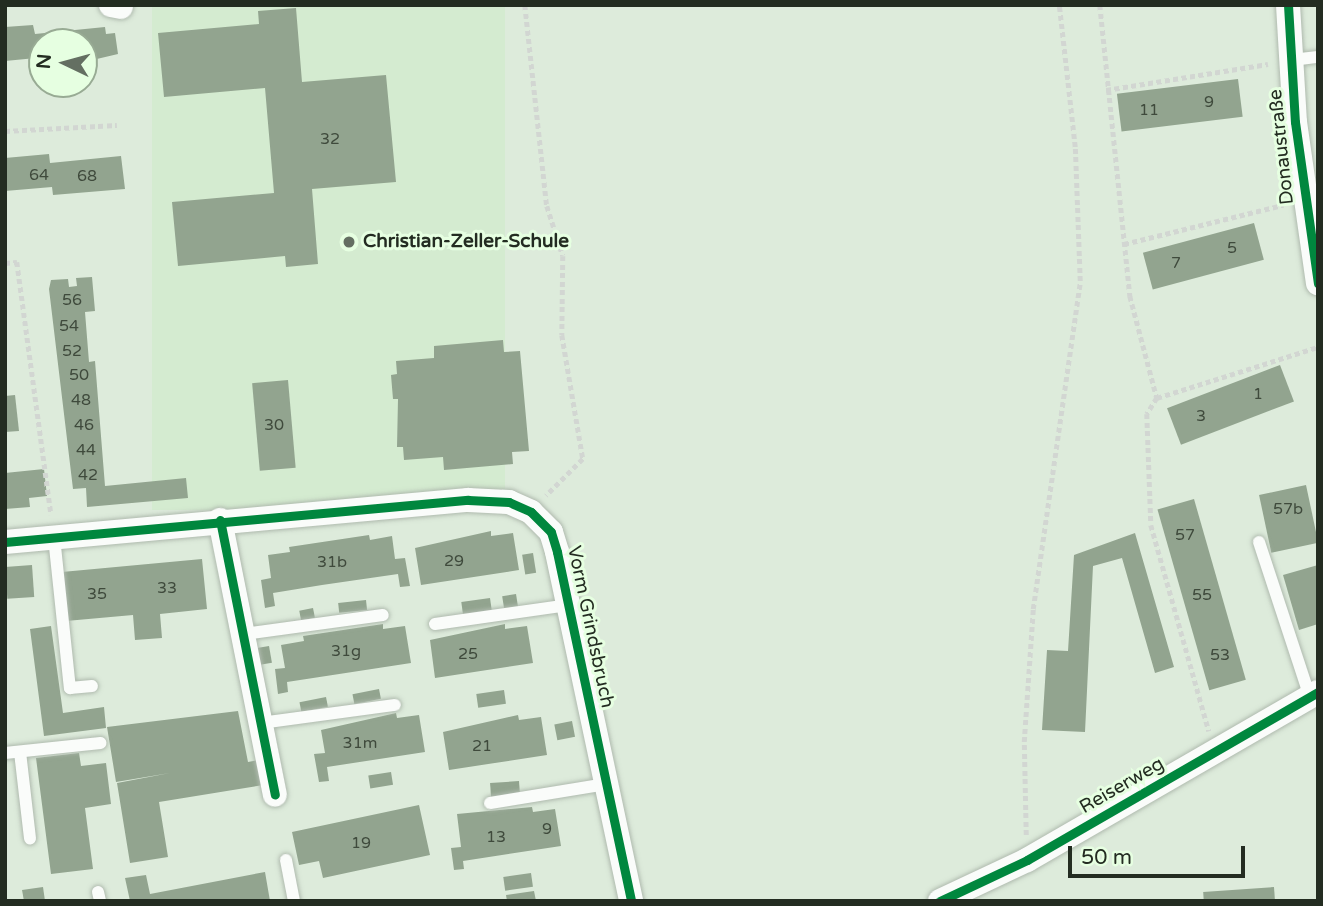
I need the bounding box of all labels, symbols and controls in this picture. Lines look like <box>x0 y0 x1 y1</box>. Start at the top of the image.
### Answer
north arrow <box>28 28 98 98</box>
text: N <box>32 53 56 70</box>
street label: Donaustraße <box>1265 88 1299 206</box>
house number: 9 <box>1204 92 1214 112</box>
house number: 11 <box>1139 100 1159 120</box>
house number: 32 <box>320 129 340 149</box>
house number: 64 <box>29 165 49 185</box>
house number: 68 <box>77 166 97 186</box>
place label: Christian-Zeller-Schule <box>363 231 569 253</box>
marker: Christian-Zeller-Schule <box>341 234 357 250</box>
house number: 5 <box>1227 238 1237 258</box>
house number: 7 <box>1171 253 1181 273</box>
house number: 56 <box>62 290 82 310</box>
house number: 54 <box>59 316 79 336</box>
house number: 52 <box>62 341 82 361</box>
house number: 50 <box>69 365 89 385</box>
house number: 1 <box>1253 384 1263 404</box>
house number: 48 <box>71 390 91 410</box>
house number: 3 <box>1196 406 1206 426</box>
house number: 46 <box>74 415 94 435</box>
house number: 30 <box>264 415 284 435</box>
house number: 44 <box>76 440 96 460</box>
house number: 42 <box>78 465 98 485</box>
house number: 57b <box>1273 499 1303 519</box>
house number: 57 <box>1175 525 1195 545</box>
street label: Vorm Grindsbruch <box>562 544 618 710</box>
house number: 29 <box>444 551 464 571</box>
house number: 31b <box>317 552 347 572</box>
house number: 33 <box>157 578 177 598</box>
house number: 35 <box>87 584 107 604</box>
house number: 55 <box>1192 585 1212 605</box>
house number: 31g <box>331 641 361 661</box>
house number: 25 <box>458 644 478 664</box>
house number: 53 <box>1210 645 1230 665</box>
house number: 31m <box>343 733 377 753</box>
house number: 21 <box>472 736 492 756</box>
street label: Reiserweg <box>1076 753 1168 819</box>
house number: 9 <box>542 819 552 839</box>
house number: 13 <box>486 827 506 847</box>
scale bar <box>1071 832 1248 876</box>
house number: 19 <box>351 833 371 853</box>
text: 50 m <box>1081 845 1132 870</box>

